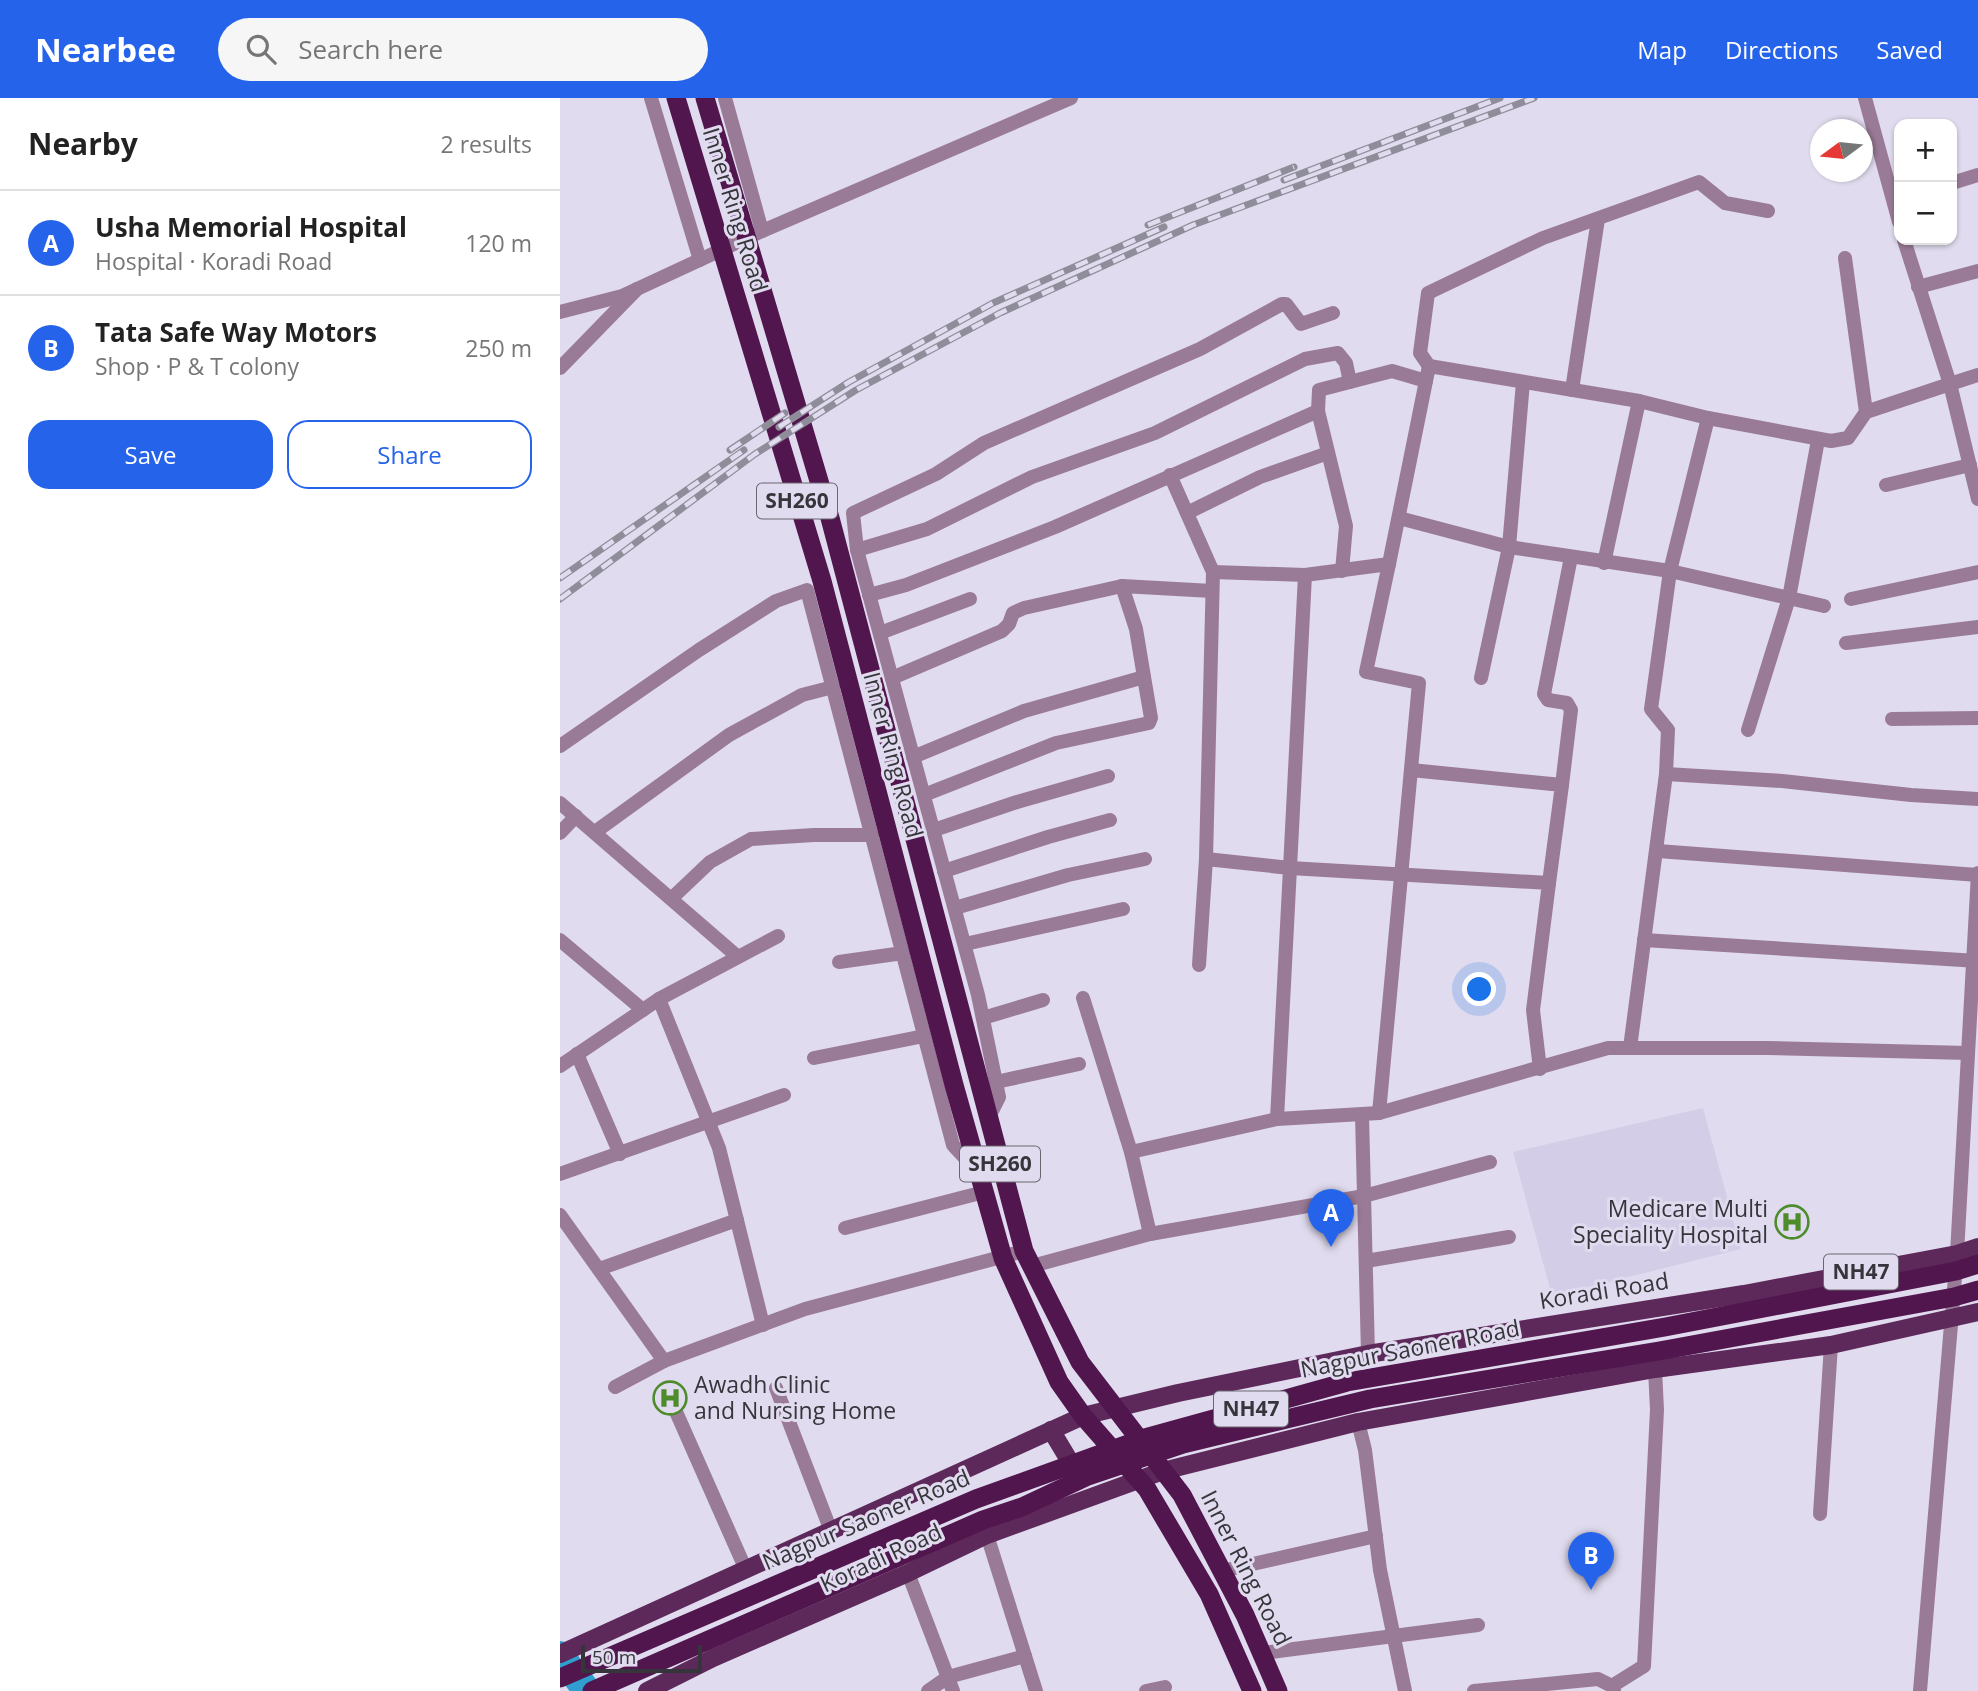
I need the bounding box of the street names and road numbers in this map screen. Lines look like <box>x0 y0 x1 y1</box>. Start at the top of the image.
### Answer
street label: Inner Ring Road <box>696 124 776 296</box>
road number: SH260 <box>757 484 837 518</box>
street label: Inner Ring Road <box>856 668 931 841</box>
road number: SH260 <box>960 1146 1040 1182</box>
road number: NH47 <box>1824 1254 1898 1290</box>
street label: Koradi Road <box>1537 1264 1671 1316</box>
street label: Nagpur Saoner Road <box>1297 1311 1522 1385</box>
road number: NH47 <box>1214 1392 1288 1426</box>
street label: Nagpur Saoner Road <box>757 1461 974 1577</box>
street label: Inner Ring Road <box>1194 1484 1300 1651</box>
street label: Koradi Road <box>815 1515 947 1599</box>

